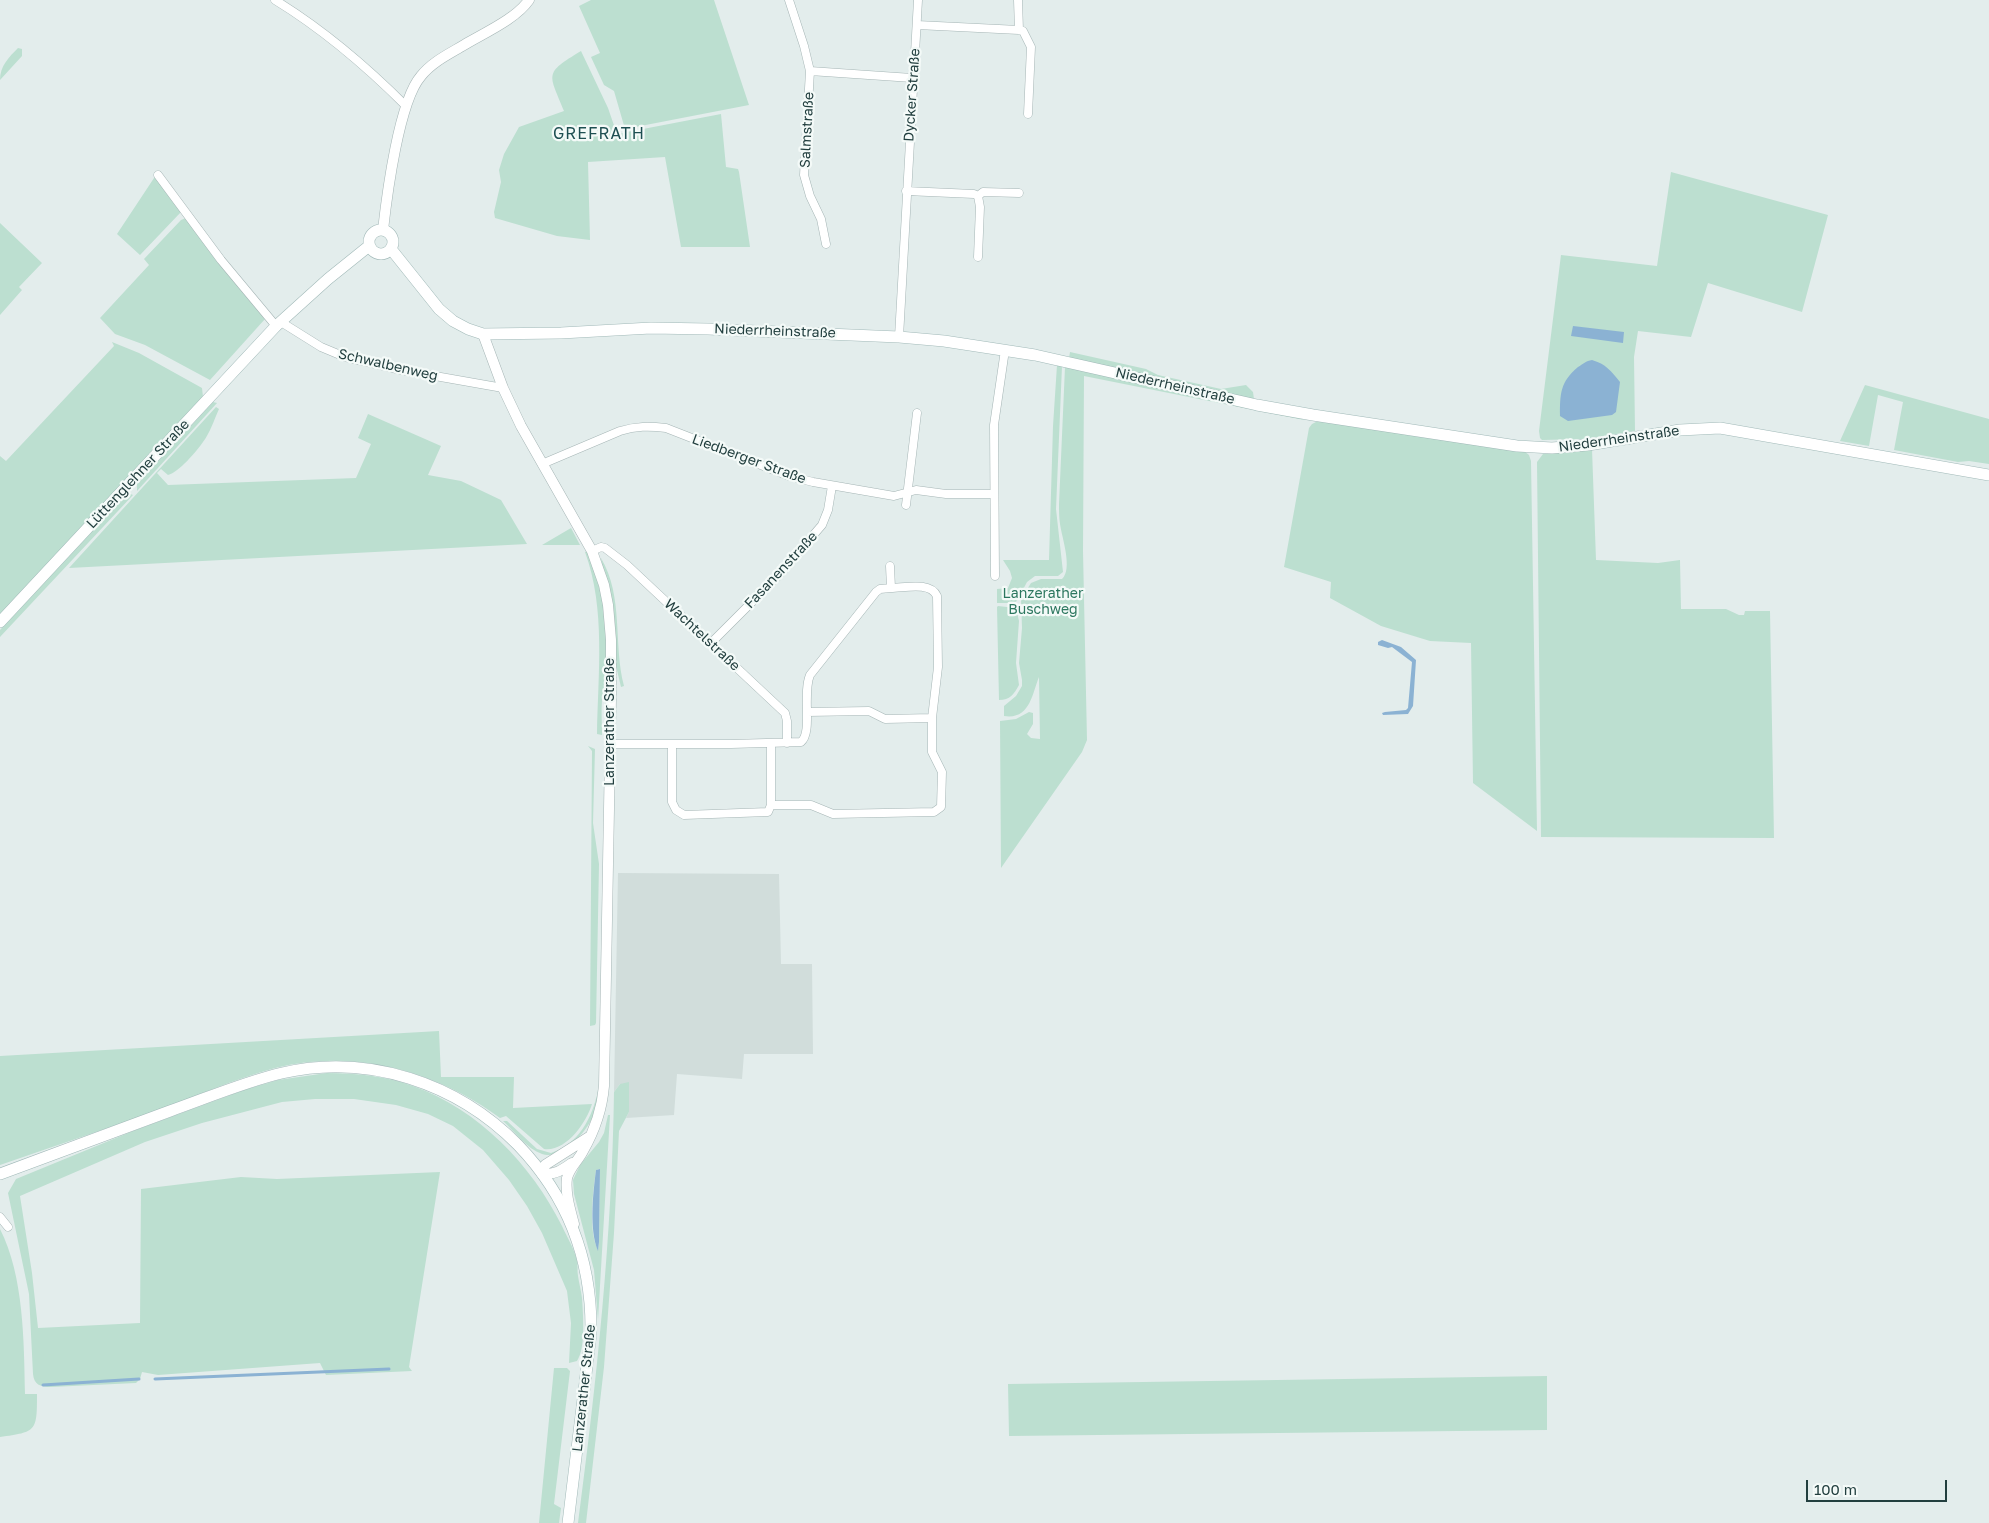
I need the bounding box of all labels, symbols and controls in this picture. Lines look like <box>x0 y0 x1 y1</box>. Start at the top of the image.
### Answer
street label: Dycker Straße <box>900 48 924 142</box>
street label: Salmstraße <box>797 91 817 169</box>
district label: GREFRATH <box>552 124 646 144</box>
street label: Niederrheinstraße <box>714 320 836 342</box>
street label: Schwalbenweg <box>337 345 439 385</box>
street label: Niederrheinstraße <box>1114 364 1236 408</box>
street label: Lüttenglehner Straße <box>83 416 193 532</box>
street label: Niederrheinstraße <box>1558 422 1680 456</box>
street label: Liedberger Straße <box>690 431 808 487</box>
street label: Fasanenstraße <box>741 528 821 612</box>
park label: Lanzerather Buschweg <box>1003 586 1083 618</box>
street label: Wachtelstraße <box>661 596 743 674</box>
street label: Lanzerather Straße <box>602 658 618 786</box>
street label: Lanzerather Straße <box>569 1323 599 1453</box>
scale bar <box>1809 1470 1950 1502</box>
text: 100 m <box>1814 1480 1857 1498</box>

